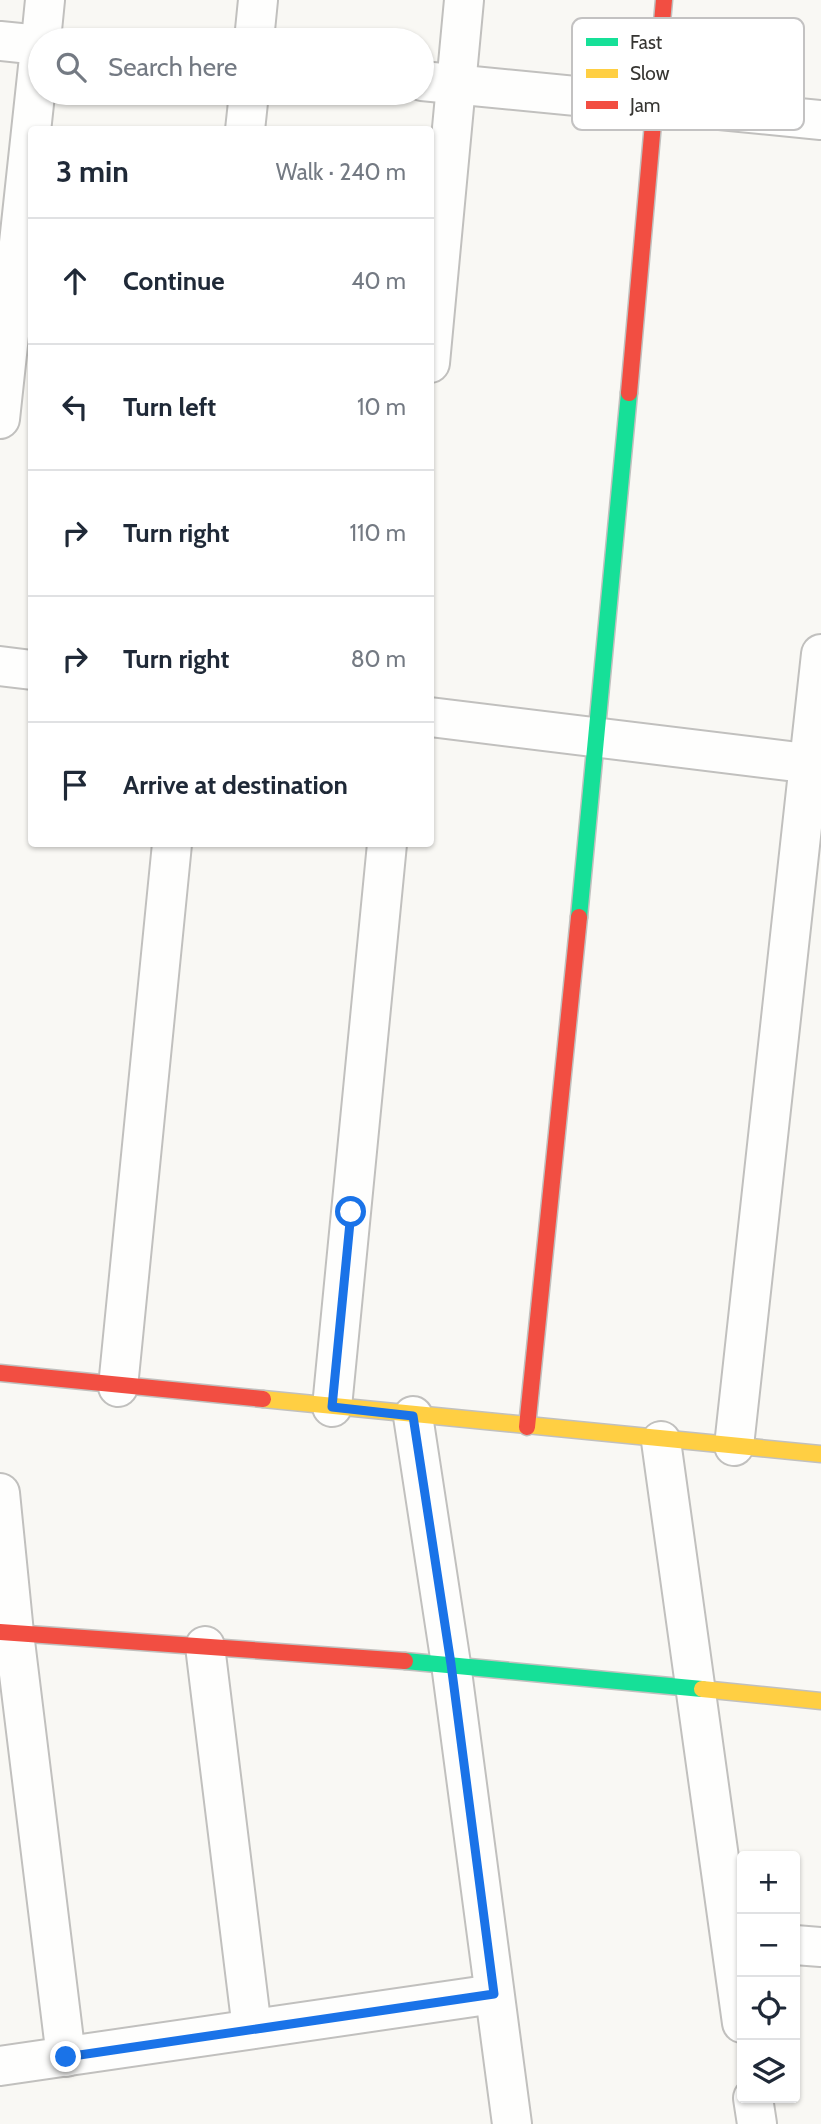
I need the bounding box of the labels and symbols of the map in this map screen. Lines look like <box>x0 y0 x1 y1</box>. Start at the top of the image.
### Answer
legend <box>572 18 804 130</box>
text: Fast <box>630 31 663 54</box>
text: Slow <box>630 62 670 85</box>
text: Jam <box>629 94 660 117</box>
route start <box>335 1196 366 1227</box>
route end <box>50 2041 81 2072</box>

